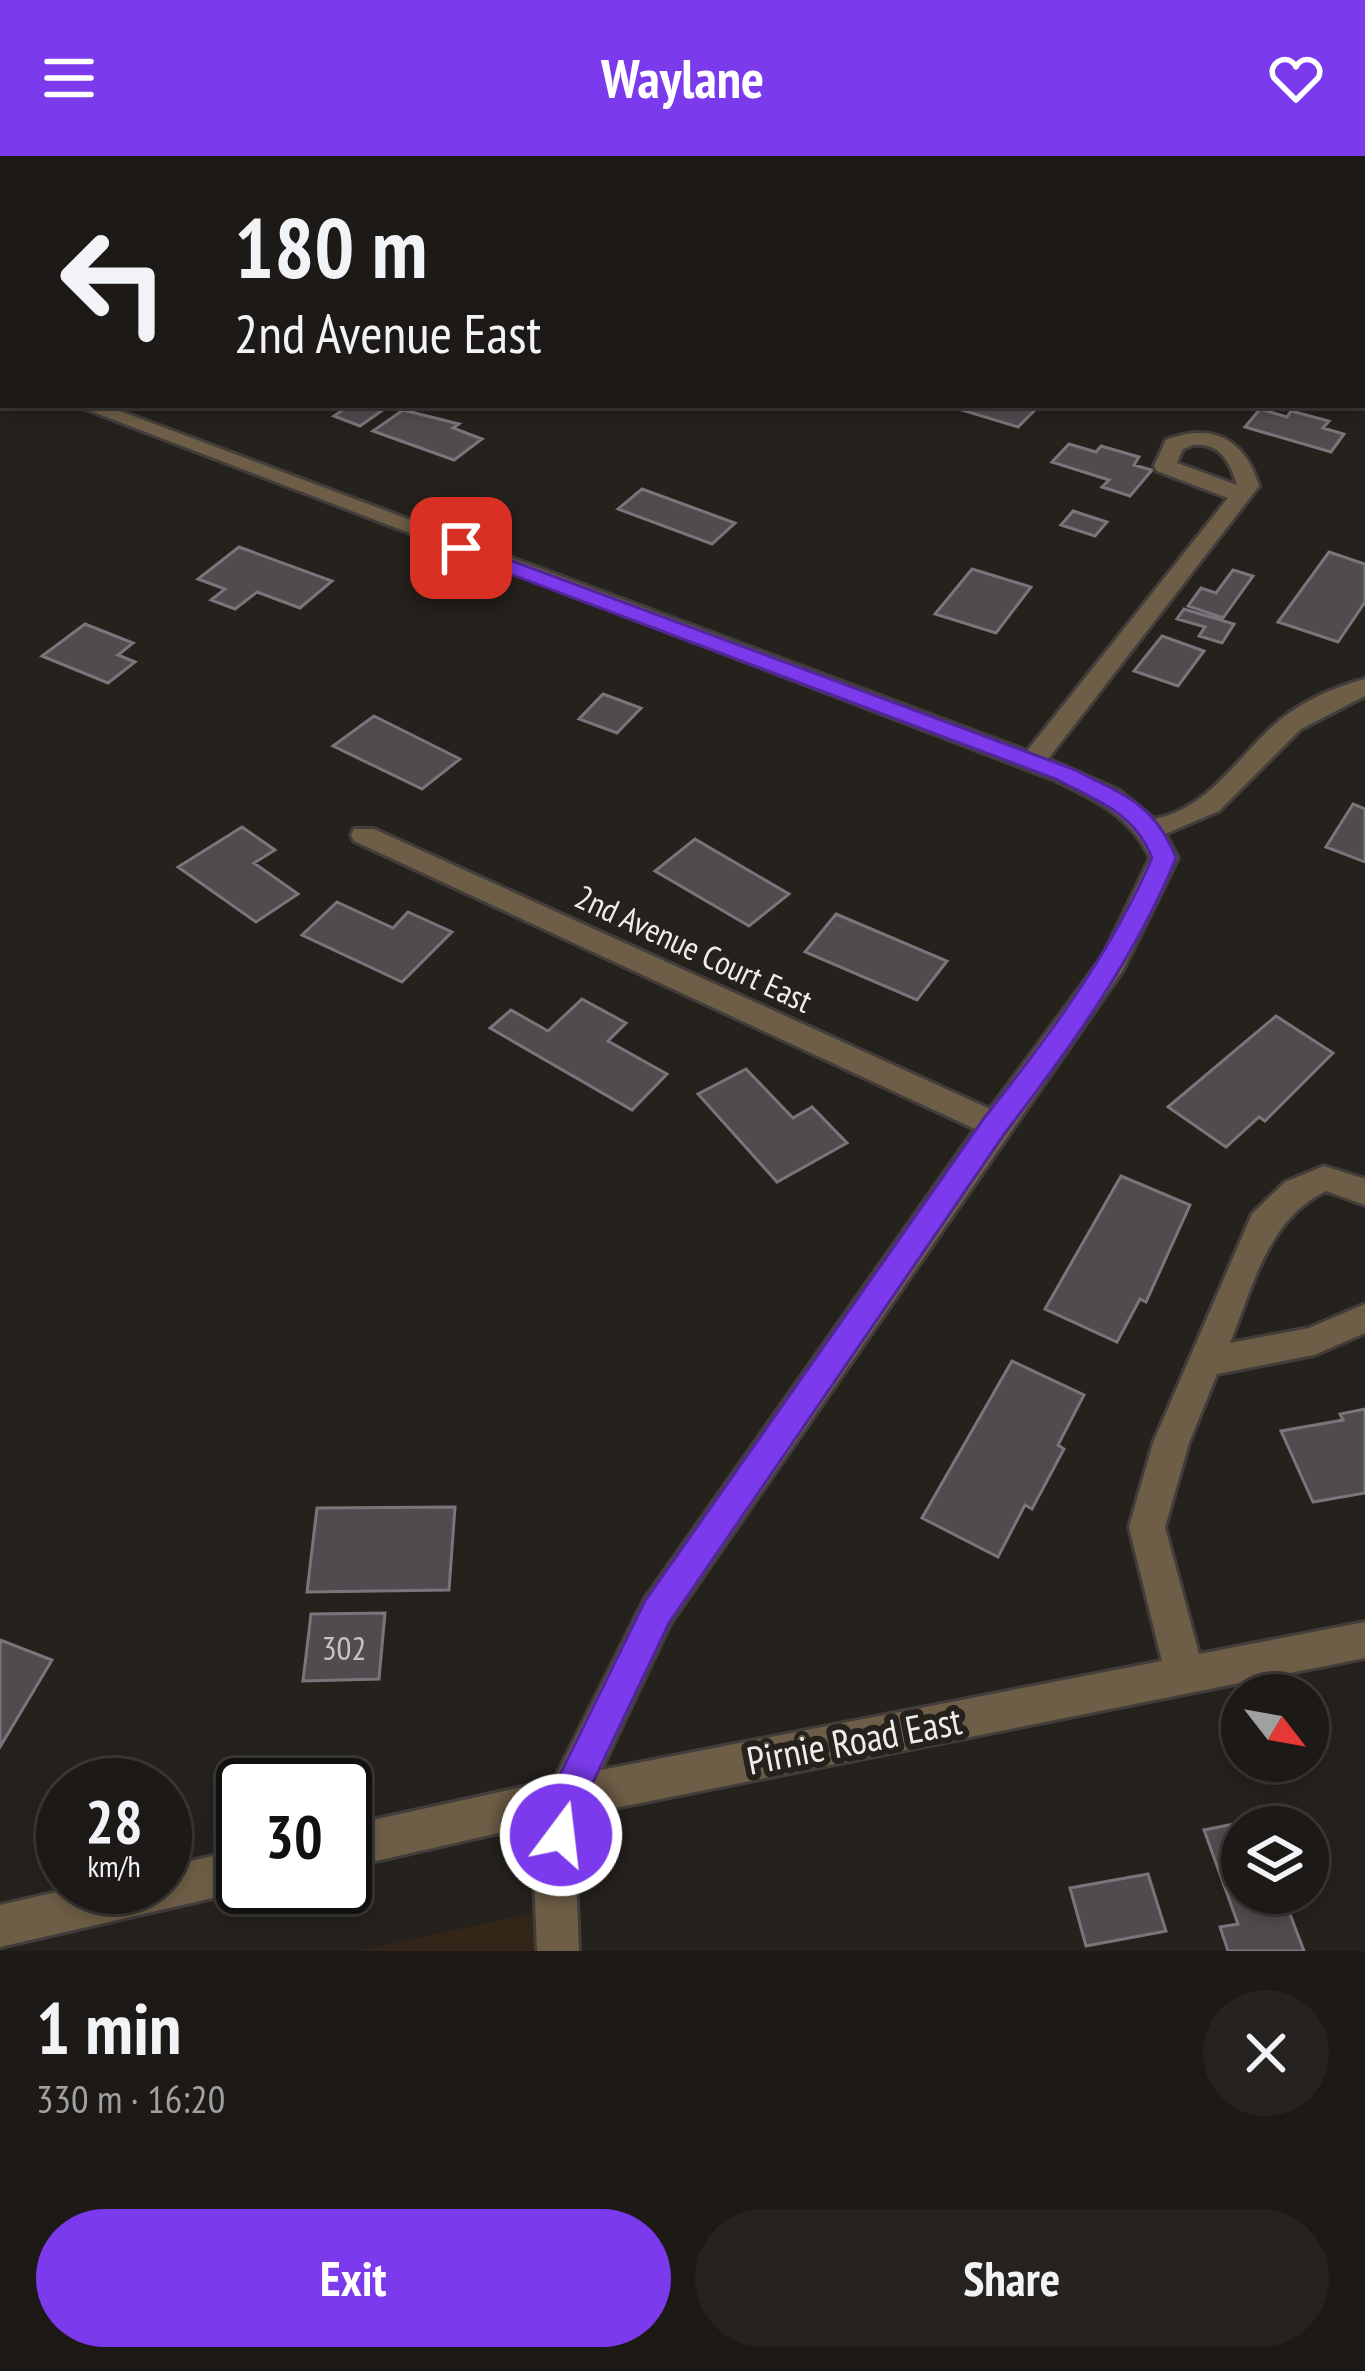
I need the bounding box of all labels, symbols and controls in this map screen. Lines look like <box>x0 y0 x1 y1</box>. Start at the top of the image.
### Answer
text: Waylane <box>601 43 764 113</box>
icon: menu <box>36 45 102 111</box>
icon: heart <box>1263 45 1329 111</box>
text: 180 m <box>234 192 427 301</box>
icon: left <box>36 204 192 360</box>
text: 2nd Avenue East <box>234 298 541 368</box>
pin <box>410 497 512 599</box>
icon: arrive <box>428 515 494 581</box>
street label: 2nd Avenue Court East <box>569 874 819 1022</box>
house number: 302 <box>322 1626 366 1669</box>
north arrow <box>1221 1674 1329 1782</box>
map controls <box>1221 1674 1329 1914</box>
street label: Pirnie Road East <box>742 1694 966 1786</box>
speed limit sign: 30 <box>216 1758 372 1914</box>
position arrow <box>498 1772 624 1898</box>
text: 28 <box>85 1782 143 1860</box>
button: layers <box>1221 1806 1329 1914</box>
text: km/h <box>87 1846 141 1885</box>
text: 1 min <box>36 1981 181 2074</box>
button: close <box>1203 1990 1329 2116</box>
text: 330 m · 16:20 <box>36 2073 225 2124</box>
button: Exit <box>36 2209 671 2347</box>
button: Share <box>695 2209 1329 2347</box>

